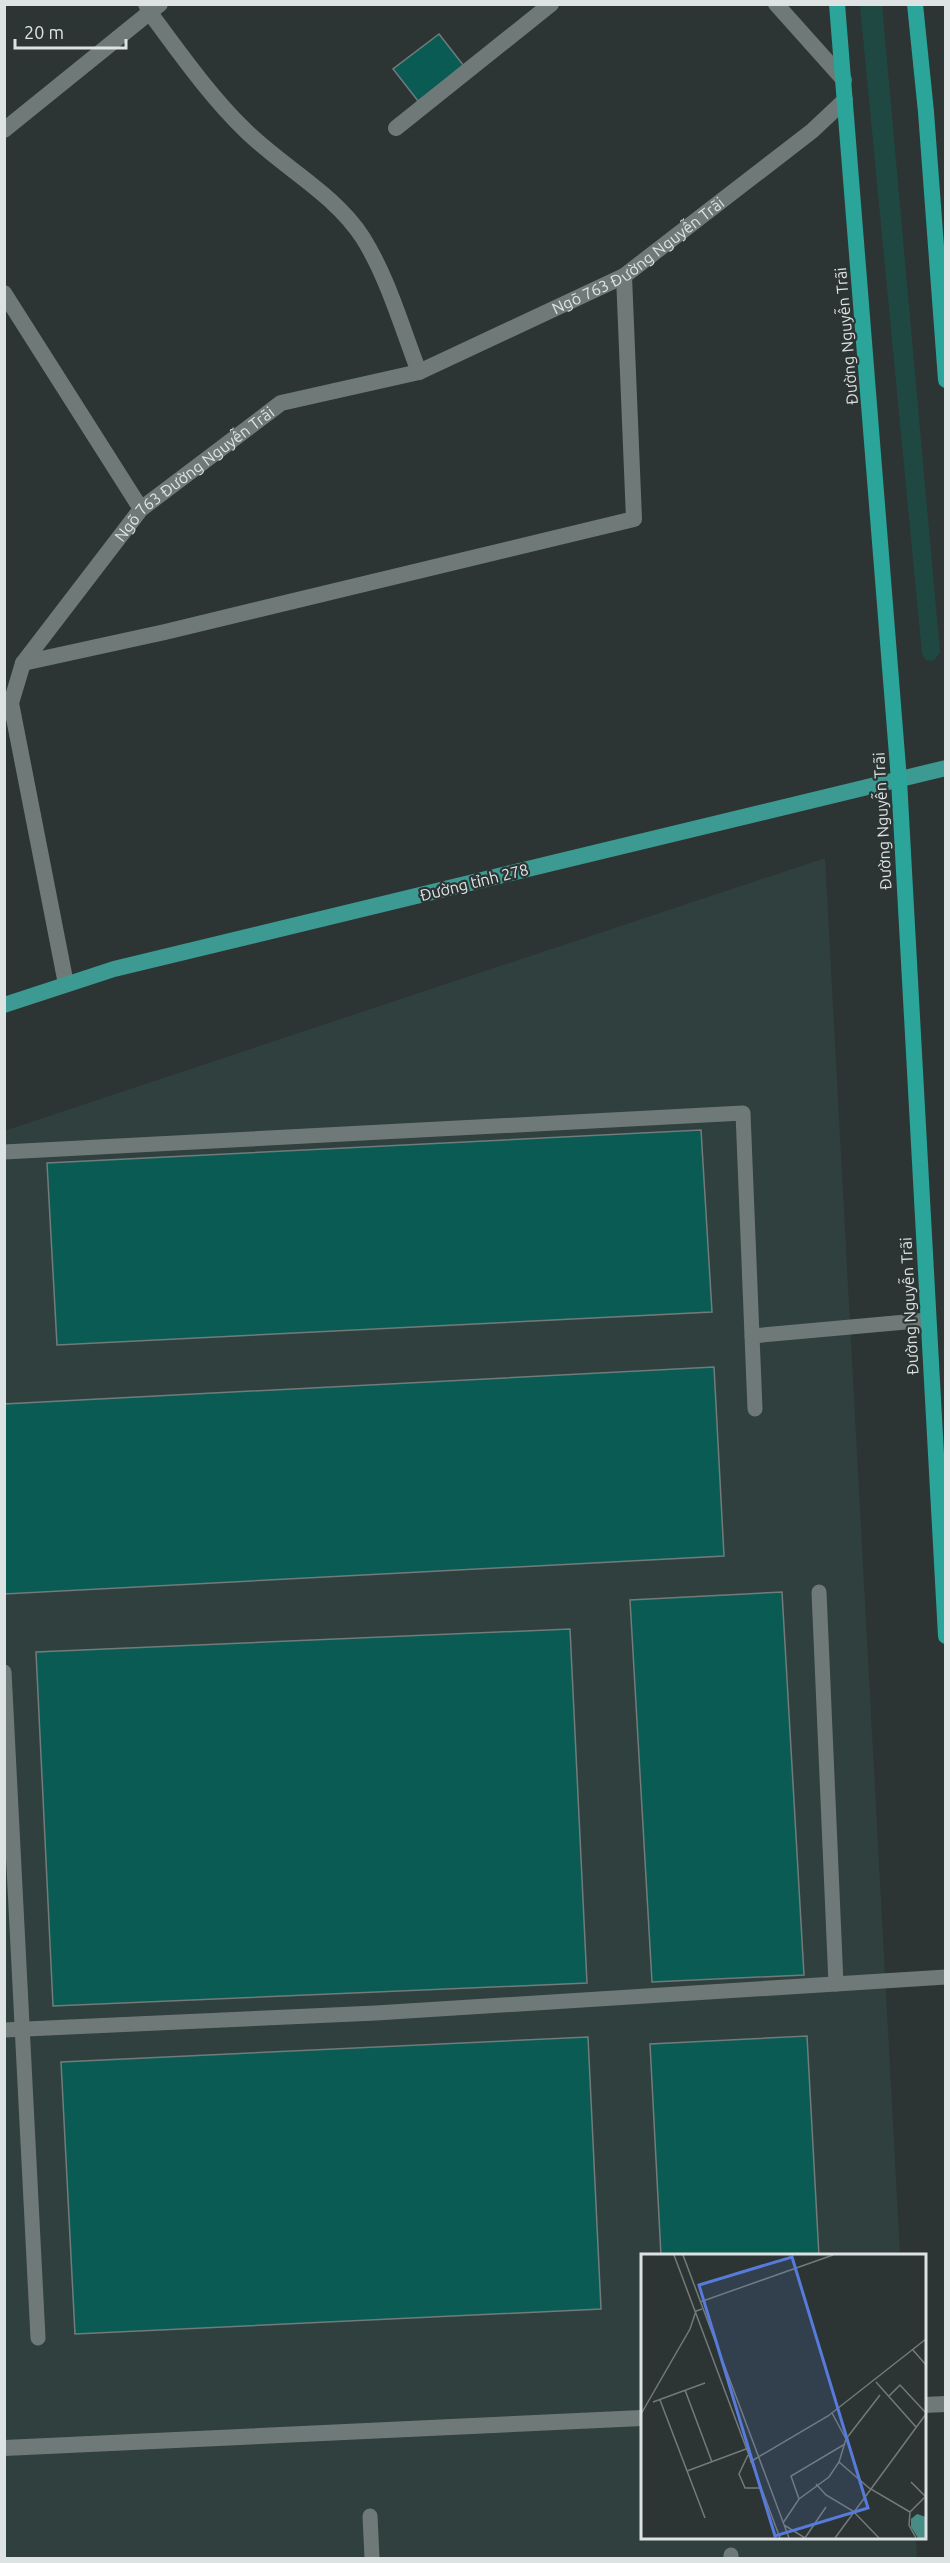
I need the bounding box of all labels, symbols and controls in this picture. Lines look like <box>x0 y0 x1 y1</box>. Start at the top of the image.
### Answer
scale bar <box>15 12 126 50</box>
text: 20 m <box>24 22 64 42</box>
street label: Ngõ 763 Đường Nguyễn Trãi <box>549 193 727 318</box>
street label: Đường Nguyễn Trãi <box>828 267 861 406</box>
street label: Ngõ 763 Đường Nguyễn Trãi <box>111 403 277 545</box>
street label: Đường Nguyễn Trãi <box>866 752 895 890</box>
street label: Đường tỉnh 278 <box>418 860 530 904</box>
street label: Đường Nguyễn Trãi <box>893 1237 922 1375</box>
inset map <box>641 2254 926 2539</box>

